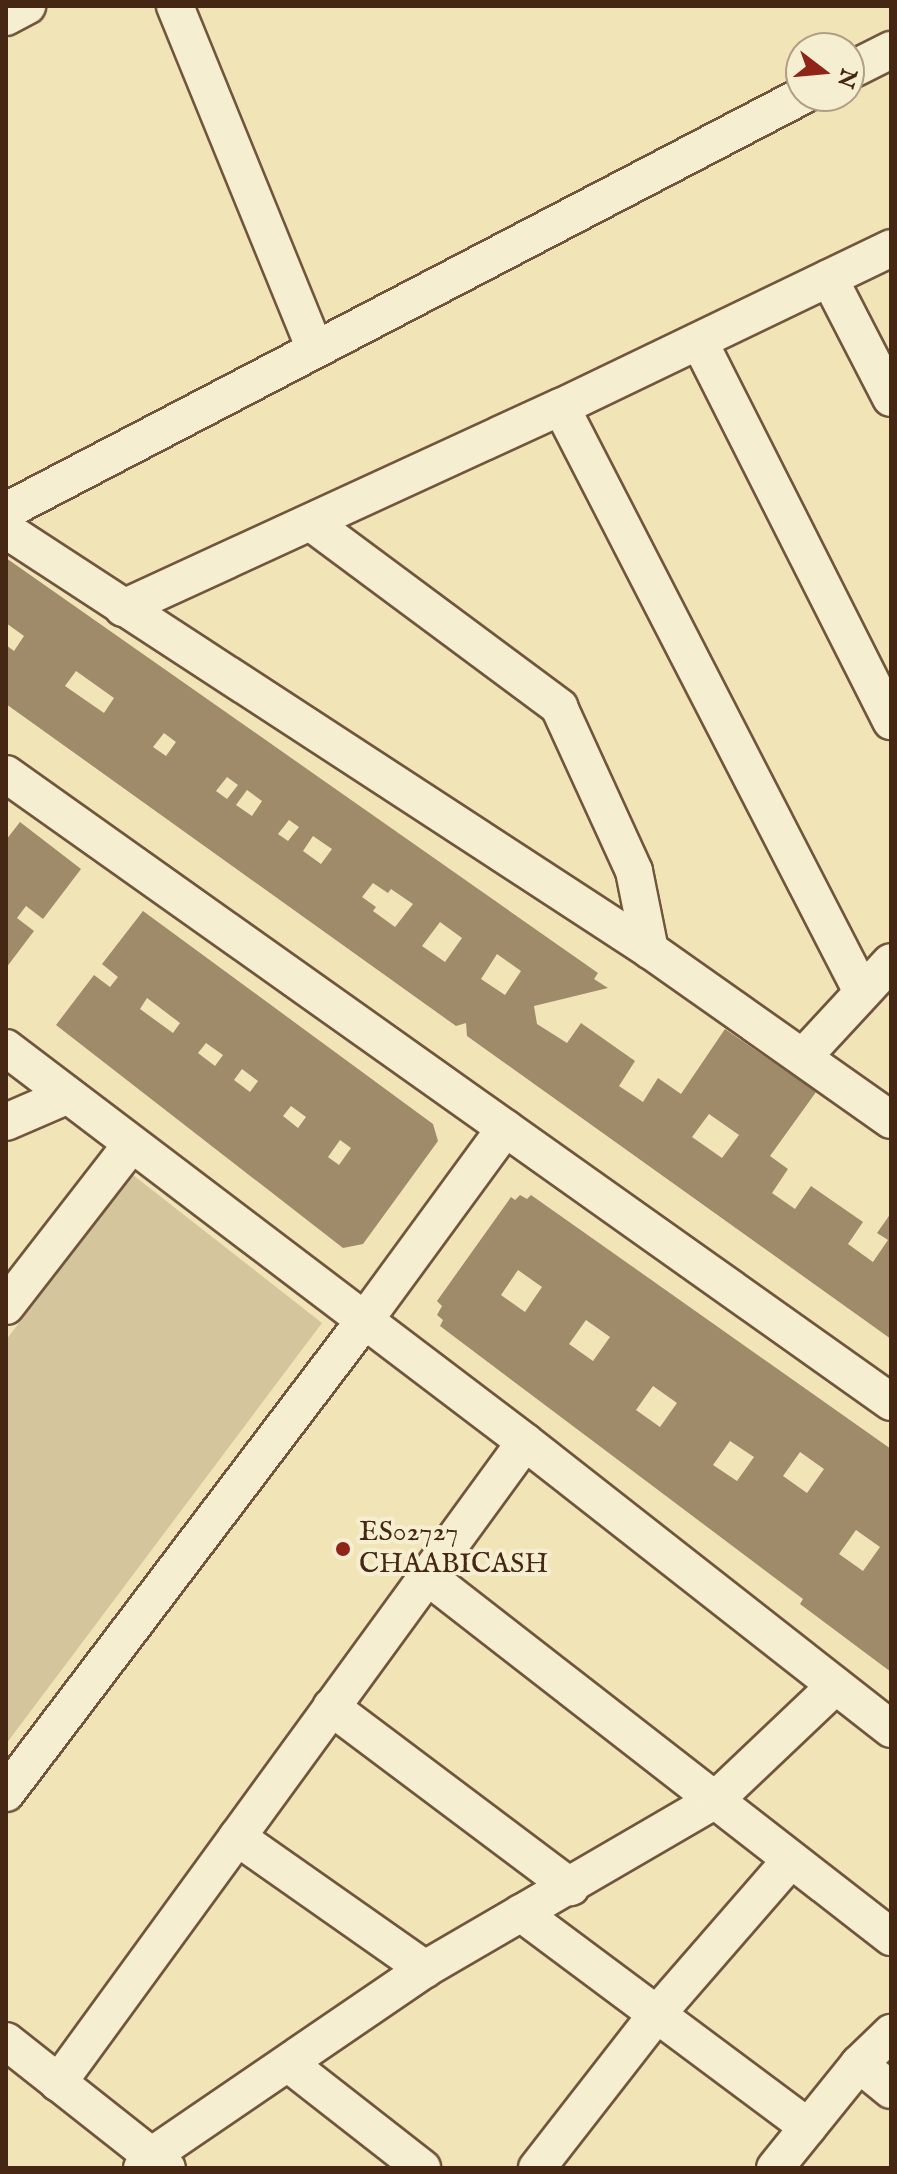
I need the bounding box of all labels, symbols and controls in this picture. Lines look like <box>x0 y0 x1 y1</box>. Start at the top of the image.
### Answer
north arrow <box>785 32 865 112</box>
text: N <box>830 65 862 91</box>
place label: ES02727 CHAABICASH <box>359 1516 548 1582</box>
marker: ES02727 CHAABICASH <box>334 1540 352 1558</box>

